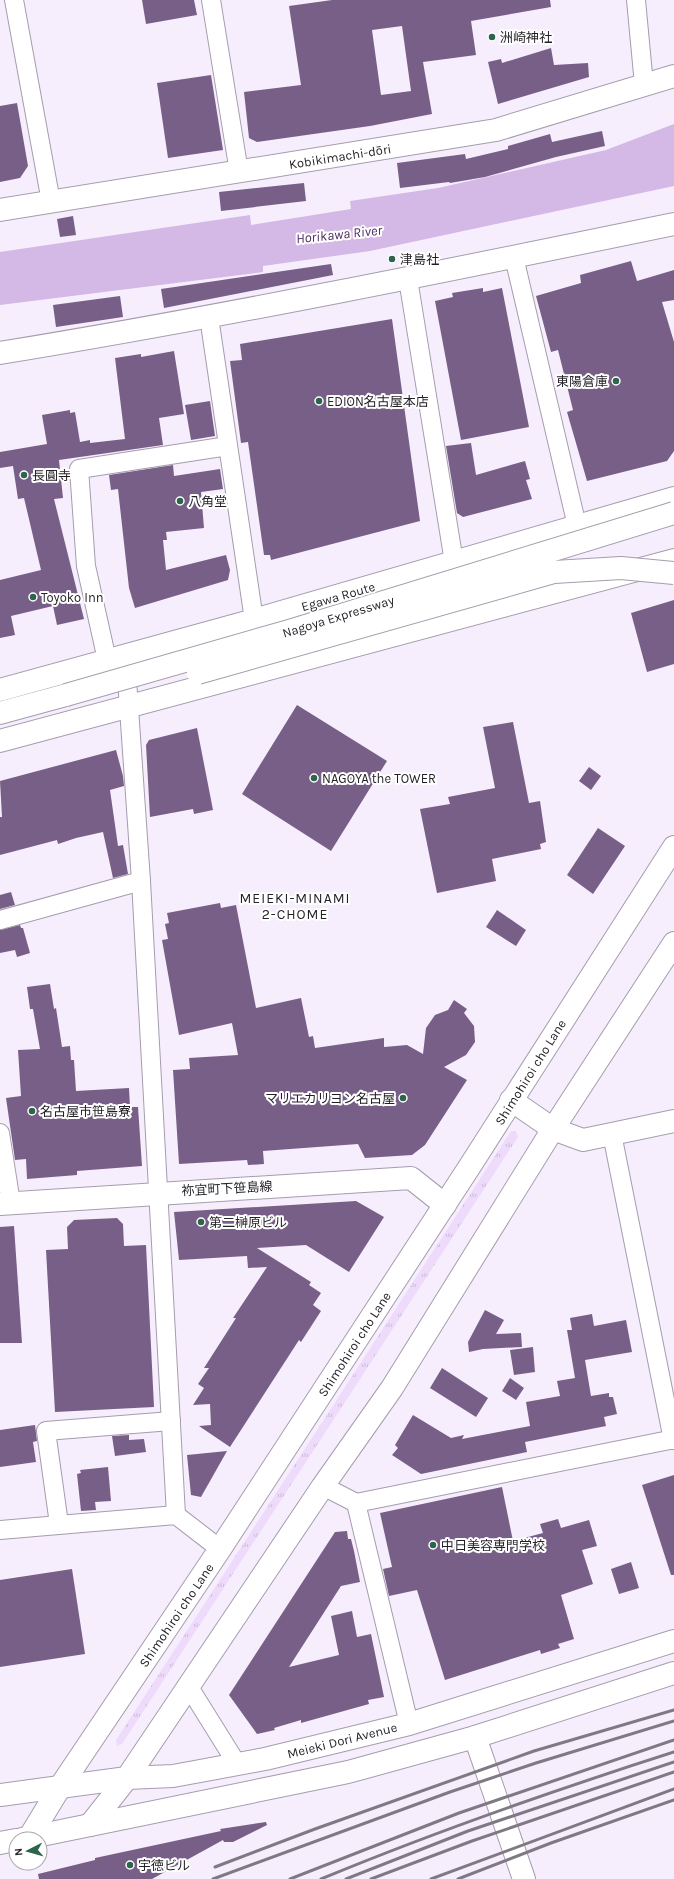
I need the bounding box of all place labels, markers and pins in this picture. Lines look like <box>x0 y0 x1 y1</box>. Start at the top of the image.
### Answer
place label: 洲崎神社 <box>500 30 552 45</box>
marker: 洲崎神社 <box>487 32 497 42</box>
place label: 津島社 <box>400 252 439 267</box>
marker: 津島社 <box>387 254 397 264</box>
place label: 東陽倉庫 <box>556 374 608 389</box>
marker: 東陽倉庫 <box>611 376 621 386</box>
place label: EDION名古屋本店 <box>327 394 429 409</box>
marker: EDION名古屋本店 <box>314 396 324 406</box>
place label: 長圓寺 <box>32 468 71 483</box>
marker: 長圓寺 <box>19 470 29 480</box>
place label: 八角堂 <box>188 494 227 509</box>
marker: 八角堂 <box>175 496 185 506</box>
place label: Toyoko Inn <box>41 590 104 605</box>
marker: Toyoko Inn <box>28 592 38 602</box>
place label: NAGOYA the TOWER <box>322 771 436 786</box>
marker: NAGOYA the TOWER <box>309 773 319 783</box>
place label: マリエカリヨン名古屋 <box>265 1091 395 1106</box>
marker: マリエカリヨン名古屋 <box>398 1093 408 1103</box>
place label: 名古屋市笹島寮 <box>40 1104 131 1119</box>
marker: 名古屋市笹島寮 <box>27 1106 37 1116</box>
place label: 第二榊原ビル <box>209 1215 287 1230</box>
marker: 第二榊原ビル <box>196 1217 206 1227</box>
place label: 中日美容専門学校 <box>441 1538 545 1553</box>
marker: 中日美容専門学校 <box>428 1540 438 1550</box>
place label: 宇徳ビル <box>138 1858 190 1873</box>
marker: 宇徳ビル <box>125 1860 135 1870</box>

